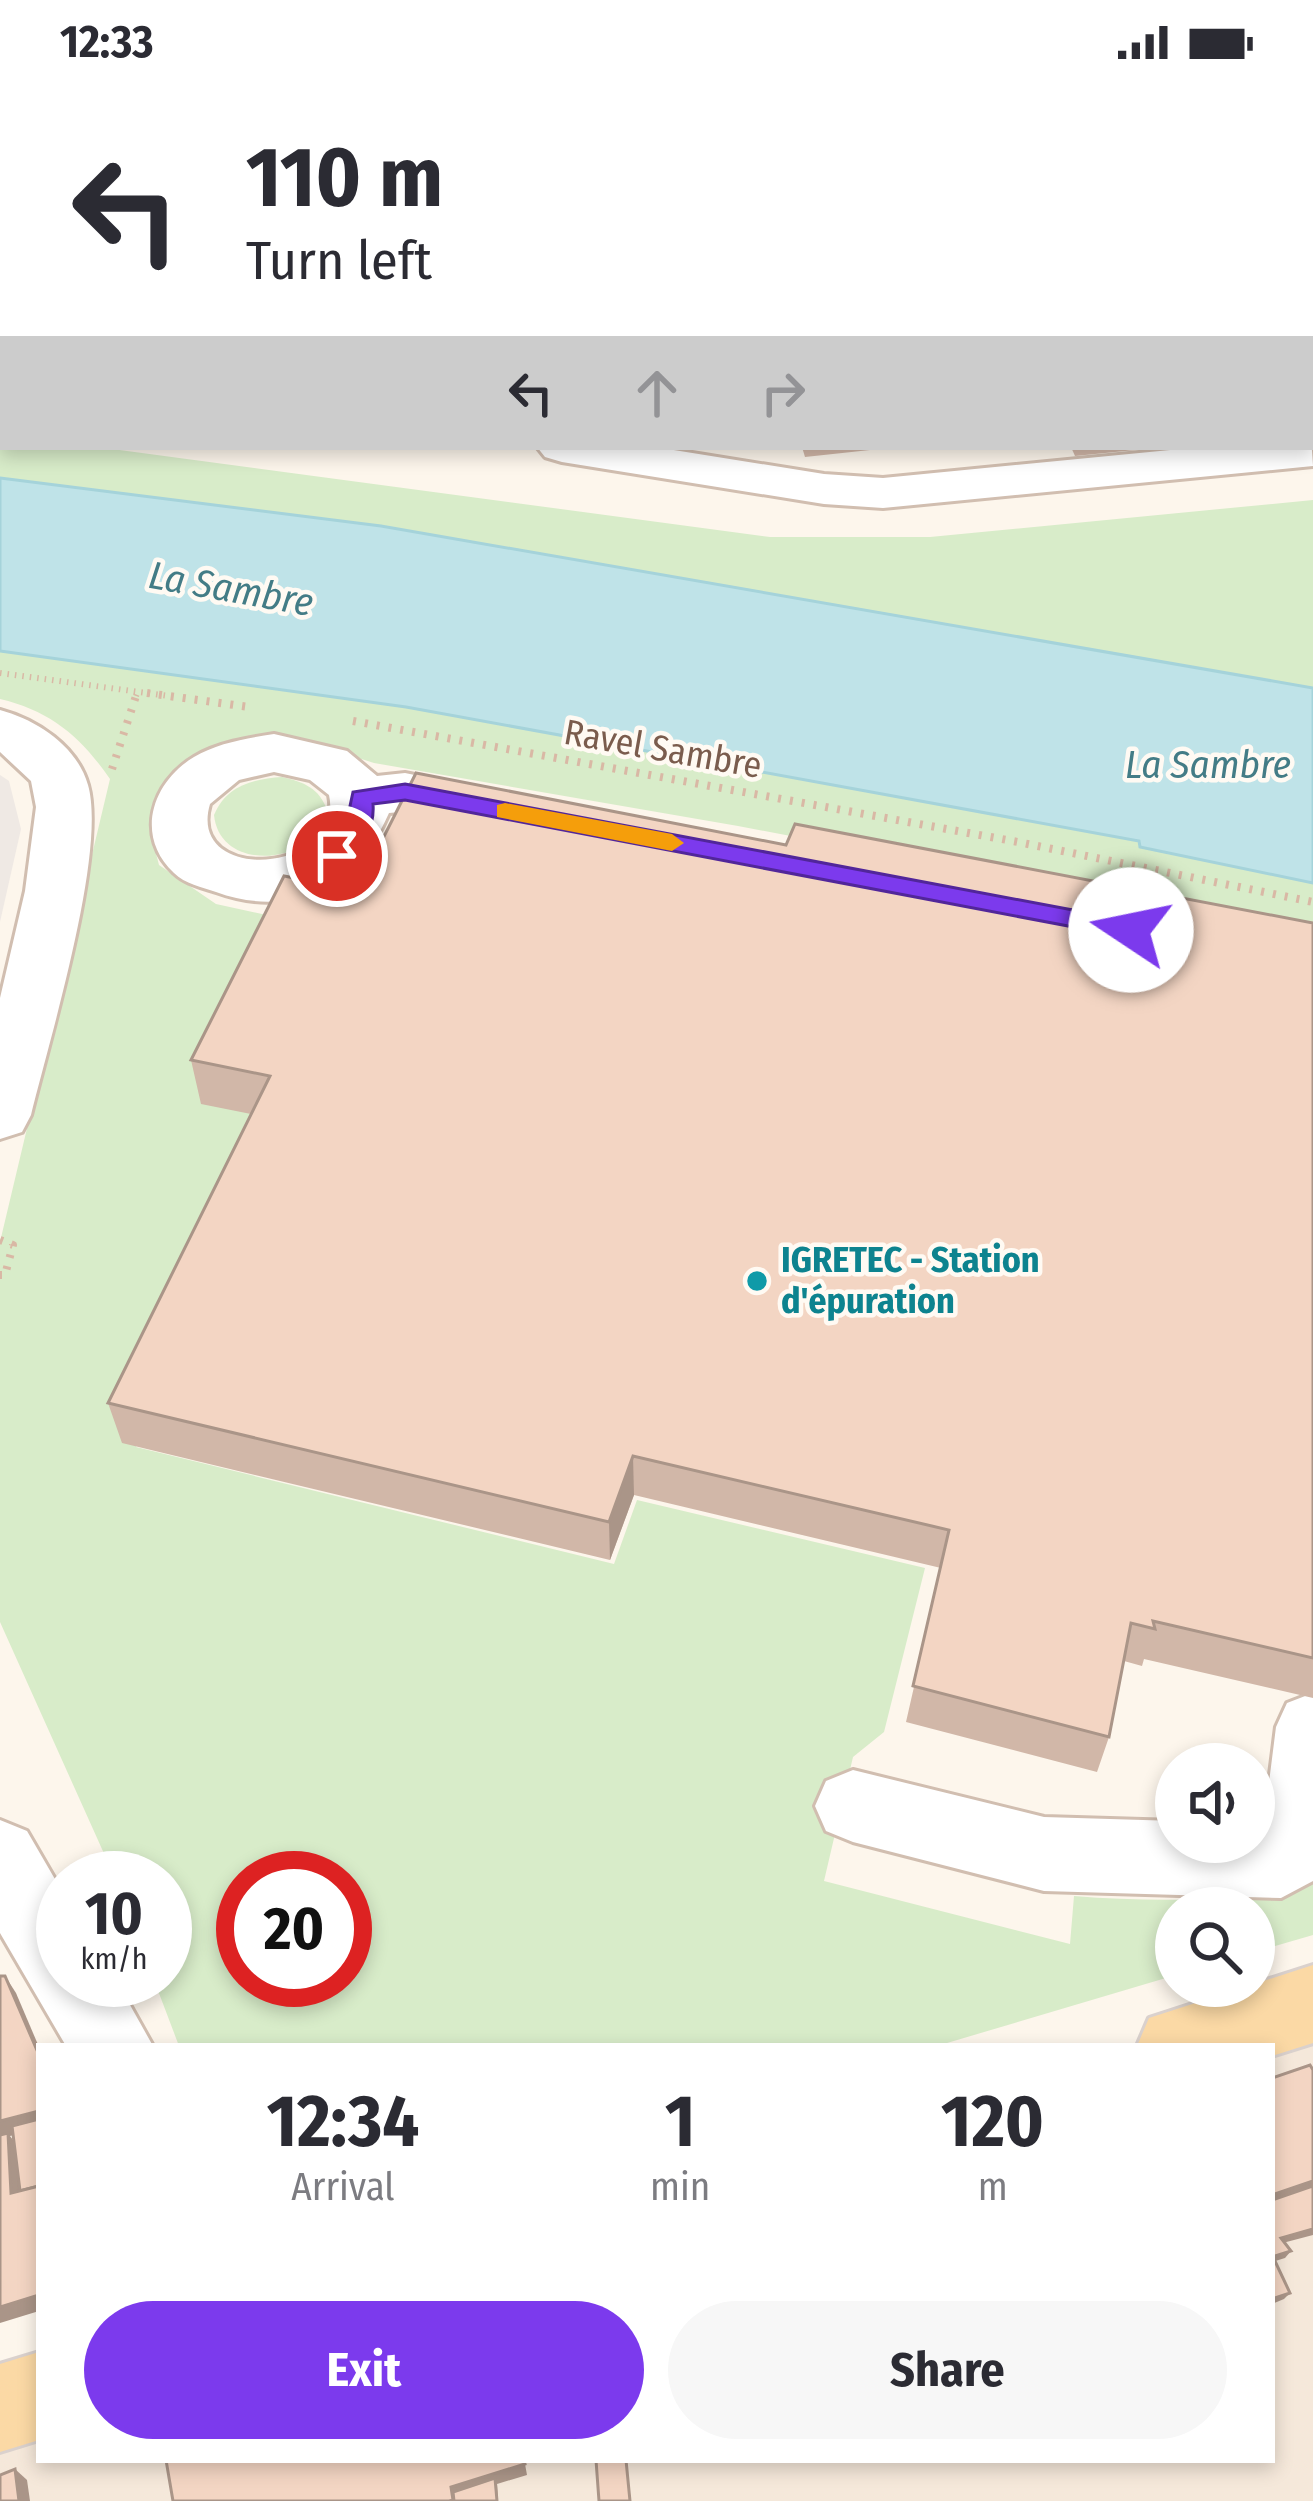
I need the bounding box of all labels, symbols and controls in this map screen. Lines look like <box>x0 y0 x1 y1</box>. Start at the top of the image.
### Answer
text: 12:33 <box>60 15 153 69</box>
text: 110 m <box>246 127 443 228</box>
icon: left <box>48 132 204 288</box>
text: Turn left <box>246 229 432 293</box>
icon: left <box>498 360 564 426</box>
icon: ahead <box>624 360 690 426</box>
icon: right <box>750 360 816 426</box>
water label: La Sambre <box>145 552 317 626</box>
street label: Ravel Sambre <box>561 710 765 788</box>
water label: La Sambre <box>1125 742 1291 788</box>
pin <box>286 805 388 907</box>
icon: arrive <box>304 823 370 889</box>
position arrow <box>1068 867 1194 993</box>
place label: IGRETEC - Station d'épuration <box>781 1238 1040 1323</box>
marker: IGRETEC - Station d'épuration <box>744 1268 770 1294</box>
map controls <box>1155 1743 1275 2007</box>
button: sound <box>1155 1743 1275 1863</box>
speed limit sign: 20 <box>216 1851 372 2007</box>
text: 10 <box>85 1878 143 1950</box>
button: search <box>1155 1887 1275 2007</box>
text: km/h <box>81 1941 147 1977</box>
text: 12:34 <box>267 2079 419 2165</box>
text: 1 <box>665 2079 695 2165</box>
text: 120 <box>941 2079 1044 2165</box>
text: Arrival <box>291 2164 395 2210</box>
text: min <box>650 2164 710 2210</box>
text: m <box>978 2164 1008 2210</box>
button: Exit <box>84 2301 644 2439</box>
button: Share <box>668 2301 1227 2439</box>

